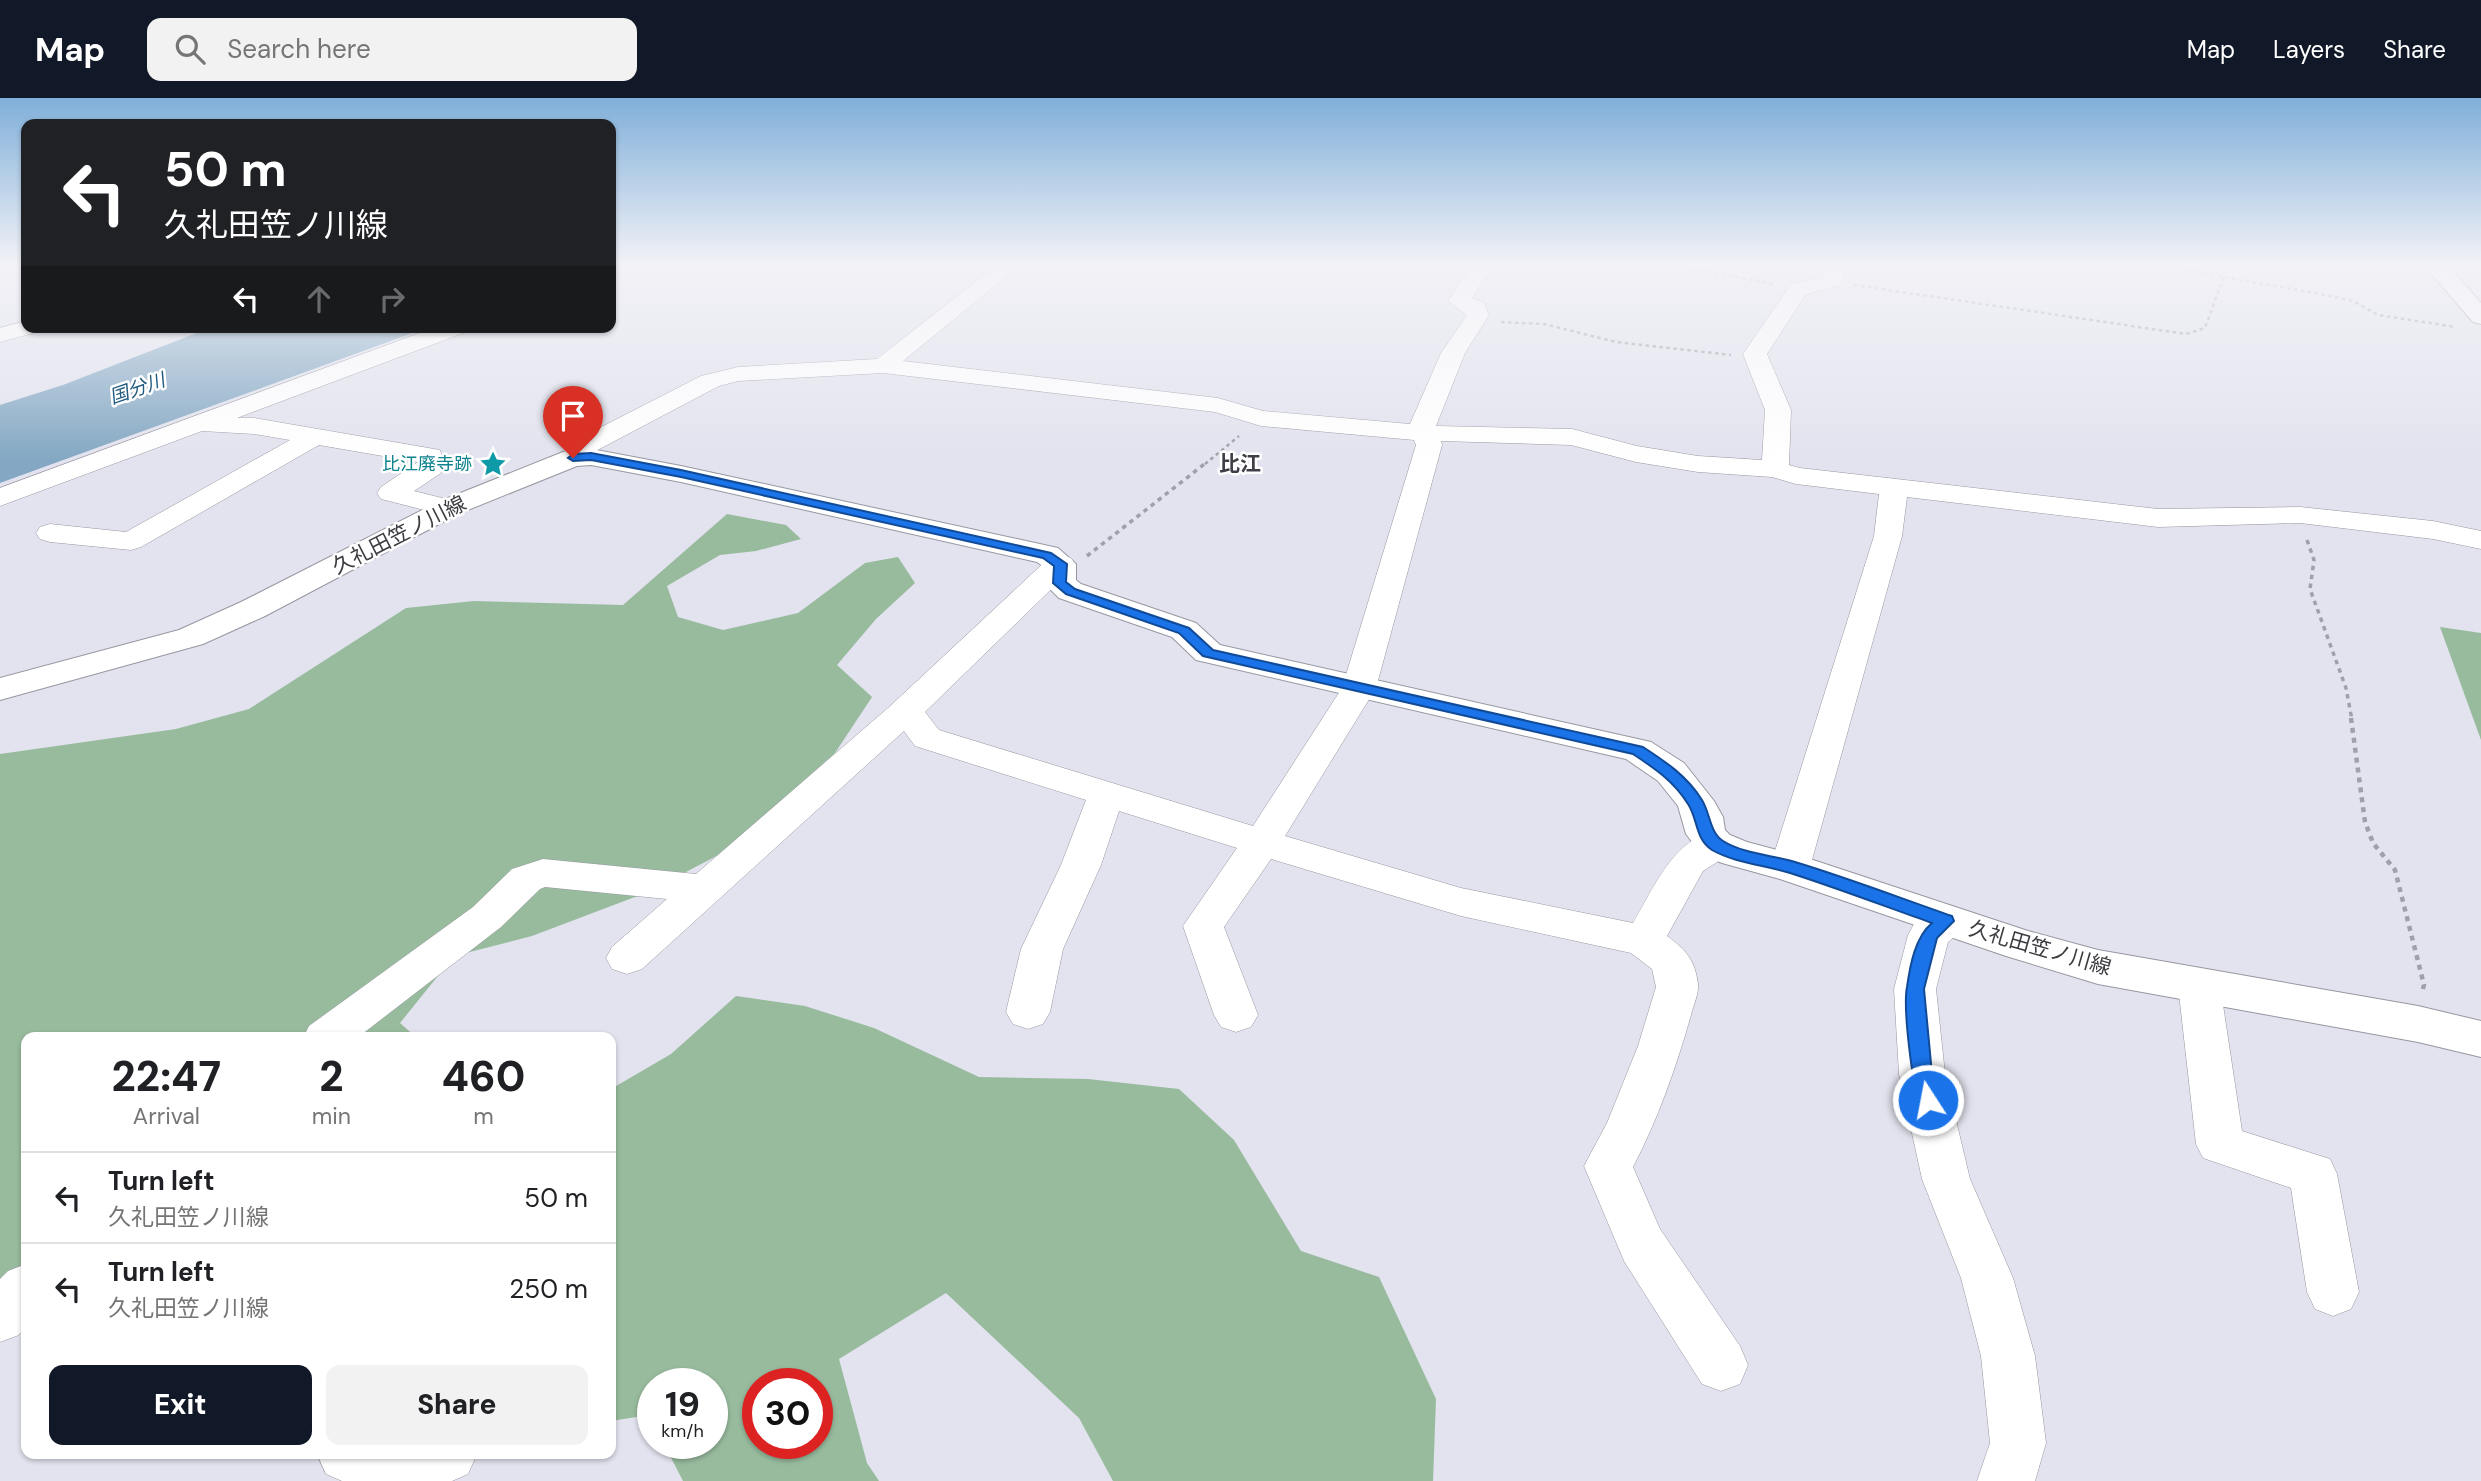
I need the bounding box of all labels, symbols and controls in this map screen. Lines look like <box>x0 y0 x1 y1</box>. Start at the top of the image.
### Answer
search box <box>147 18 637 81</box>
text: Map <box>35 28 105 71</box>
icon: search <box>171 30 209 68</box>
text: Search here <box>227 32 371 66</box>
text: Map <box>2187 34 2235 65</box>
text: Layers <box>2273 34 2345 65</box>
text: Share <box>2383 34 2446 65</box>
text: 50 m <box>164 137 287 201</box>
icon: left <box>49 147 140 238</box>
text: 久礼田笠ノ川線 <box>164 204 388 246</box>
icon: left <box>227 280 265 318</box>
icon: ahead <box>300 280 338 318</box>
icon: right <box>373 280 411 318</box>
water label: 国分川 <box>106 367 170 410</box>
pin <box>543 386 603 458</box>
icon: arrive <box>554 397 592 435</box>
place icon: 比江廃寺跡 <box>478 449 508 479</box>
district label: 比江 <box>1219 450 1261 478</box>
place label: 比江廃寺跡 <box>382 452 472 476</box>
street label: 久礼田笠ノ川線 <box>327 489 471 581</box>
street label: 久礼田笠ノ川線 <box>1965 914 2115 982</box>
text: 22:47 <box>112 1049 221 1104</box>
text: 2 <box>319 1049 343 1104</box>
text: 460 <box>442 1049 525 1104</box>
position arrow <box>1891 1063 1965 1137</box>
text: Arrival <box>133 1101 200 1131</box>
text: min <box>312 1101 351 1131</box>
text: m <box>473 1101 494 1131</box>
text: Turn left <box>108 1164 215 1198</box>
icon: left <box>49 1179 87 1217</box>
text: 50 m <box>524 1181 588 1215</box>
text: 久礼田笠ノ川線 <box>108 1202 269 1232</box>
text: Turn left <box>108 1255 215 1289</box>
icon: left <box>49 1270 87 1308</box>
text: 250 m <box>509 1272 588 1306</box>
text: 久礼田笠ノ川線 <box>108 1293 269 1323</box>
button: Exit <box>49 1365 312 1445</box>
button: Share <box>326 1365 588 1445</box>
speed limit sign: 30 <box>742 1368 833 1459</box>
text: 19 <box>665 1381 700 1427</box>
text: km/h <box>661 1419 704 1443</box>

